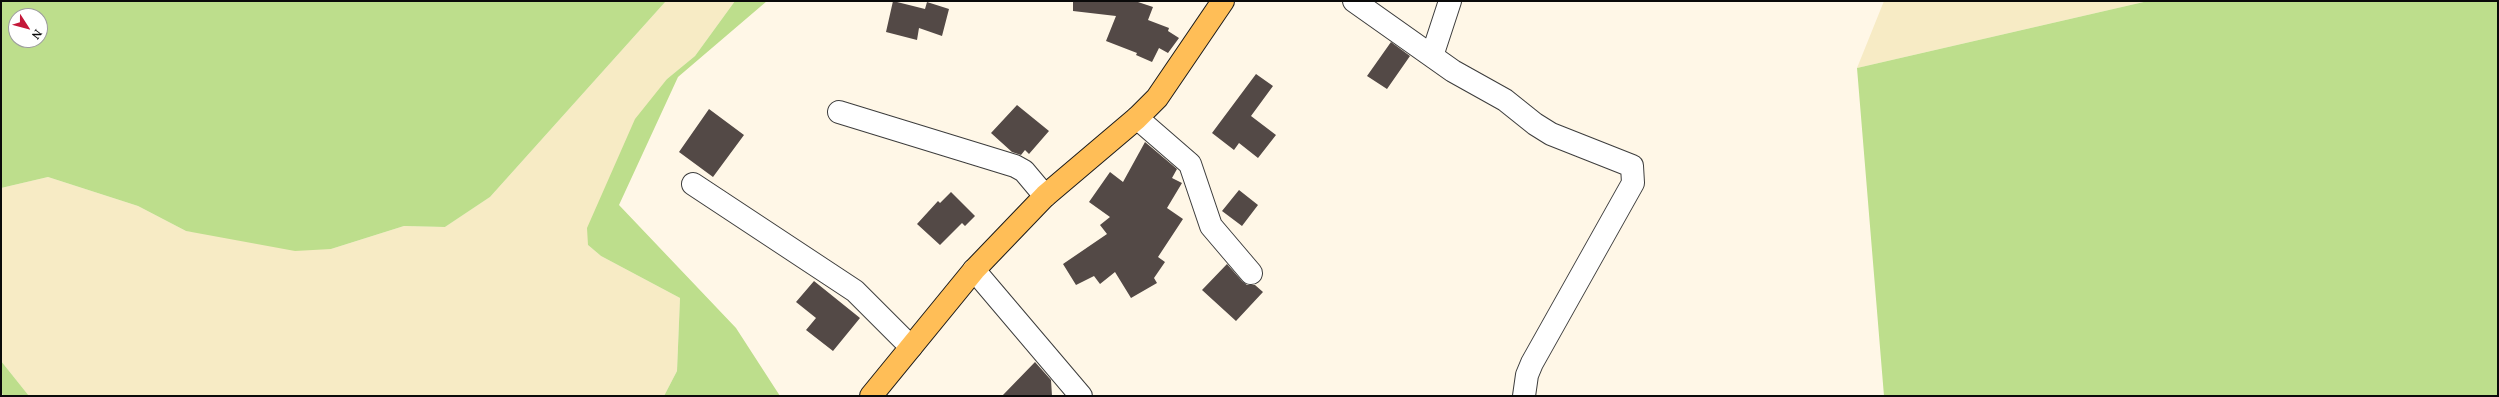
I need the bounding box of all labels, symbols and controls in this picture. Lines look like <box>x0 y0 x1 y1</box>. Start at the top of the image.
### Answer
north arrow <box>8 8 48 48</box>
text: N <box>29 27 46 43</box>

